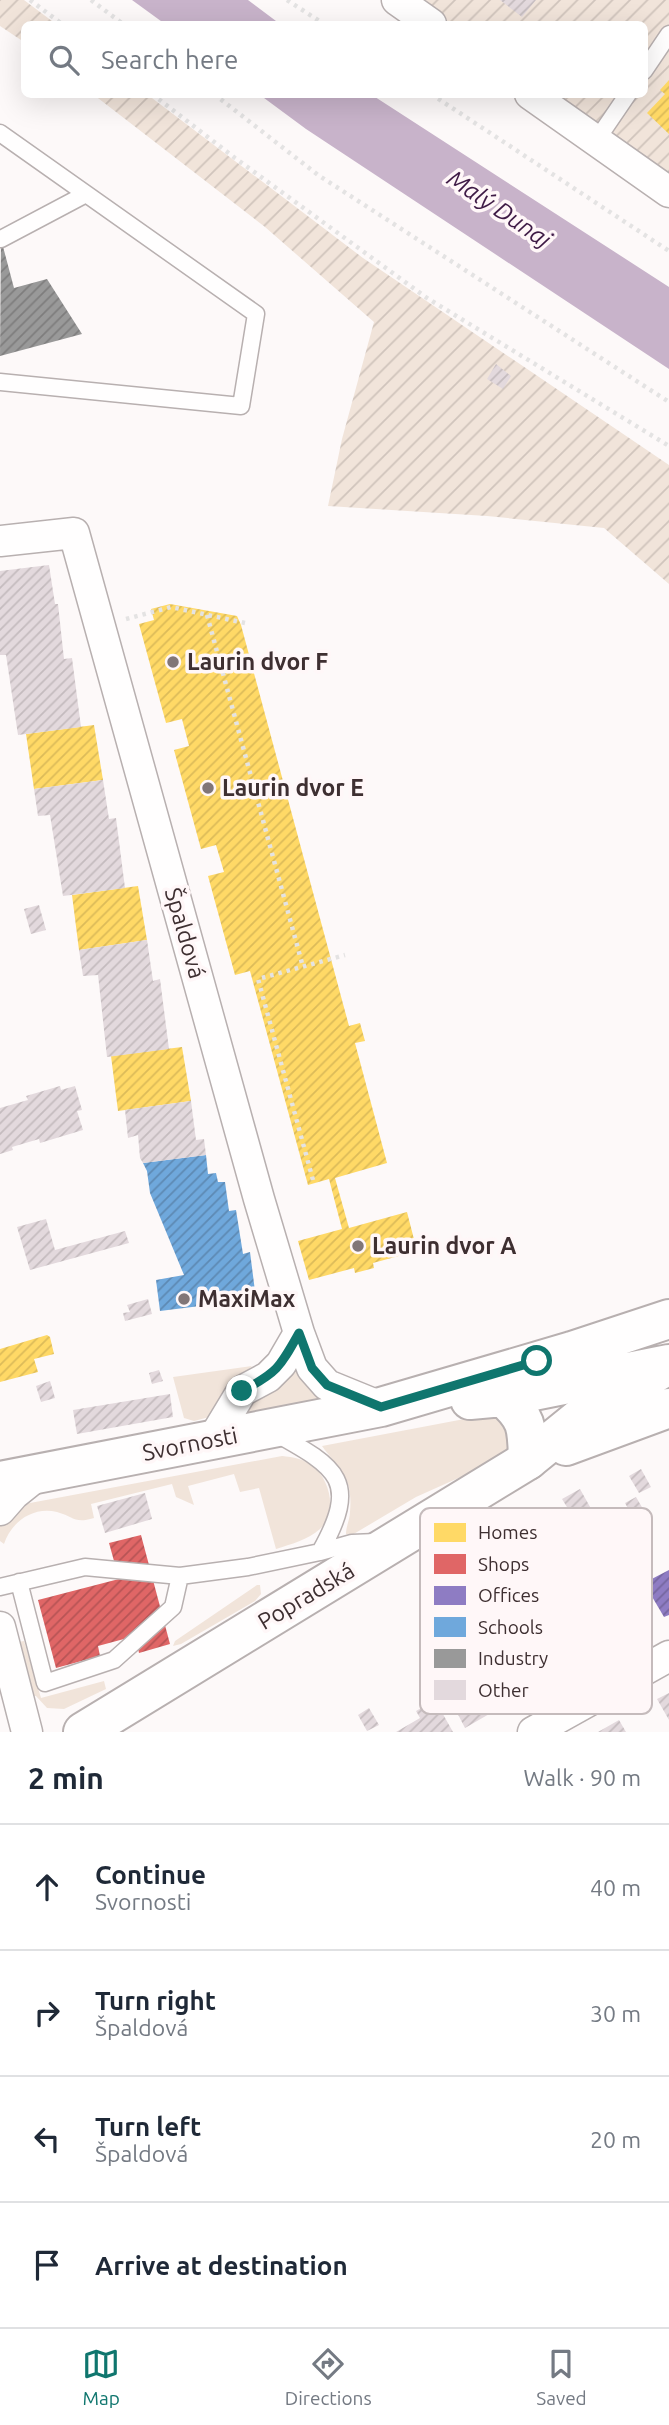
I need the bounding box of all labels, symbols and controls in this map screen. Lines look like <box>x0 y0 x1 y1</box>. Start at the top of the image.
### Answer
search box <box>21 21 648 98</box>
icon: search <box>45 41 83 79</box>
text: Search here <box>101 45 238 74</box>
water label: Malý Dunaj <box>442 164 557 254</box>
place label: Laurin dvor F <box>187 649 328 674</box>
marker: Laurin dvor F <box>165 654 181 670</box>
place label: Laurin dvor E <box>222 775 364 800</box>
marker: Laurin dvor E <box>200 780 216 796</box>
street label: Špaldová <box>161 885 210 981</box>
place label: Laurin dvor A <box>372 1233 516 1258</box>
marker: Laurin dvor A <box>350 1238 366 1254</box>
place label: MaxiMax <box>198 1286 296 1311</box>
marker: MaxiMax <box>176 1291 192 1307</box>
route start <box>521 1345 552 1376</box>
route end <box>226 1375 257 1406</box>
street label: Svornosti <box>140 1422 240 1465</box>
legend <box>420 1508 652 1714</box>
text: Homes <box>478 1521 538 1543</box>
text: Shops <box>478 1553 529 1575</box>
street label: Popradská <box>253 1557 358 1634</box>
text: Offices <box>478 1584 539 1606</box>
text: Schools <box>478 1616 543 1638</box>
text: Industry <box>478 1647 548 1669</box>
text: Other <box>478 1679 529 1701</box>
text: 2 min <box>28 1761 104 1795</box>
text: Walk · 90 m <box>523 1765 641 1790</box>
text: Continue <box>95 1860 206 1889</box>
icon: ahead <box>28 1868 66 1906</box>
text: 40 m <box>590 1875 641 1900</box>
text: Svornosti <box>95 1889 191 1914</box>
text: Turn right <box>95 1986 216 2015</box>
icon: right <box>28 1994 66 2032</box>
text: 30 m <box>590 2001 641 2026</box>
text: Špaldová <box>95 2015 188 2040</box>
text: Turn left <box>95 2112 201 2141</box>
icon: left <box>28 2120 66 2158</box>
text: 20 m <box>590 2127 641 2152</box>
text: Špaldová <box>95 2141 188 2166</box>
icon: arrive <box>28 2246 66 2284</box>
text: Arrive at destination <box>95 2251 348 2280</box>
tab: Map <box>82 2345 120 2409</box>
tab: Directions <box>285 2345 372 2409</box>
tab: Saved <box>536 2345 587 2409</box>

